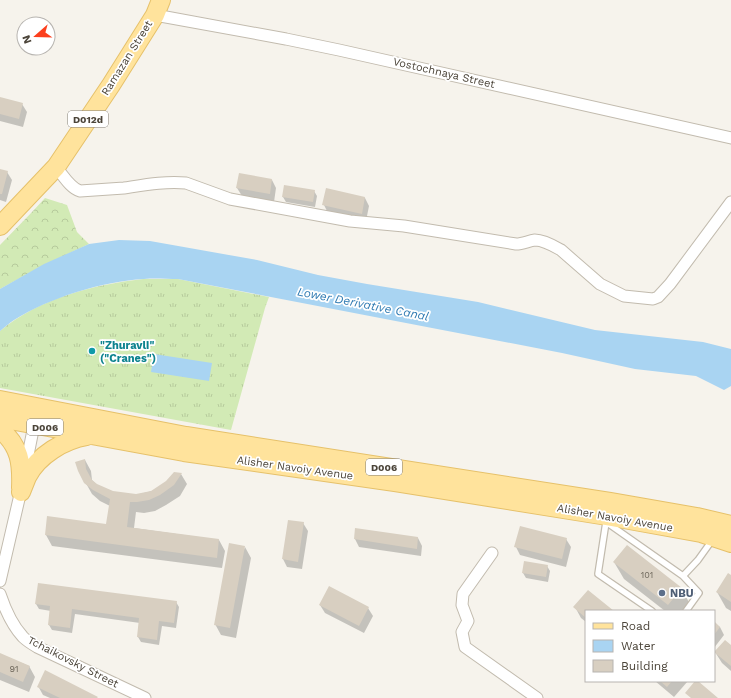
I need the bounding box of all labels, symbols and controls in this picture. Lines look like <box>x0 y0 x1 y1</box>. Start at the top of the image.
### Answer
north arrow <box>16 16 56 56</box>
street label: Ramazan Street <box>99 18 156 98</box>
text: N <box>20 33 35 45</box>
street label: Vostochnaya Street <box>392 55 497 91</box>
road number: D012d <box>68 111 108 127</box>
water label: Lower Derivative Canal <box>296 284 430 324</box>
place label: "Zhuravli" ("Cranes") <box>100 339 156 365</box>
marker: "Zhuravli" ("Cranes") <box>87 346 97 356</box>
road number: D006 <box>27 419 63 435</box>
street label: Alisher Navoiy Avenue <box>236 453 354 483</box>
road number: D006 <box>366 459 402 475</box>
street label: Alisher Navoiy Avenue <box>556 501 674 535</box>
house number: 101 <box>641 570 653 580</box>
place label: NBU <box>670 587 694 600</box>
marker: NBU <box>657 588 667 598</box>
legend <box>585 610 715 682</box>
text: Road <box>621 619 650 633</box>
street label: Tchaikovsky Street <box>25 633 121 691</box>
text: Water <box>621 639 656 653</box>
text: Building <box>621 659 668 673</box>
house number: 91 <box>9 664 19 674</box>

